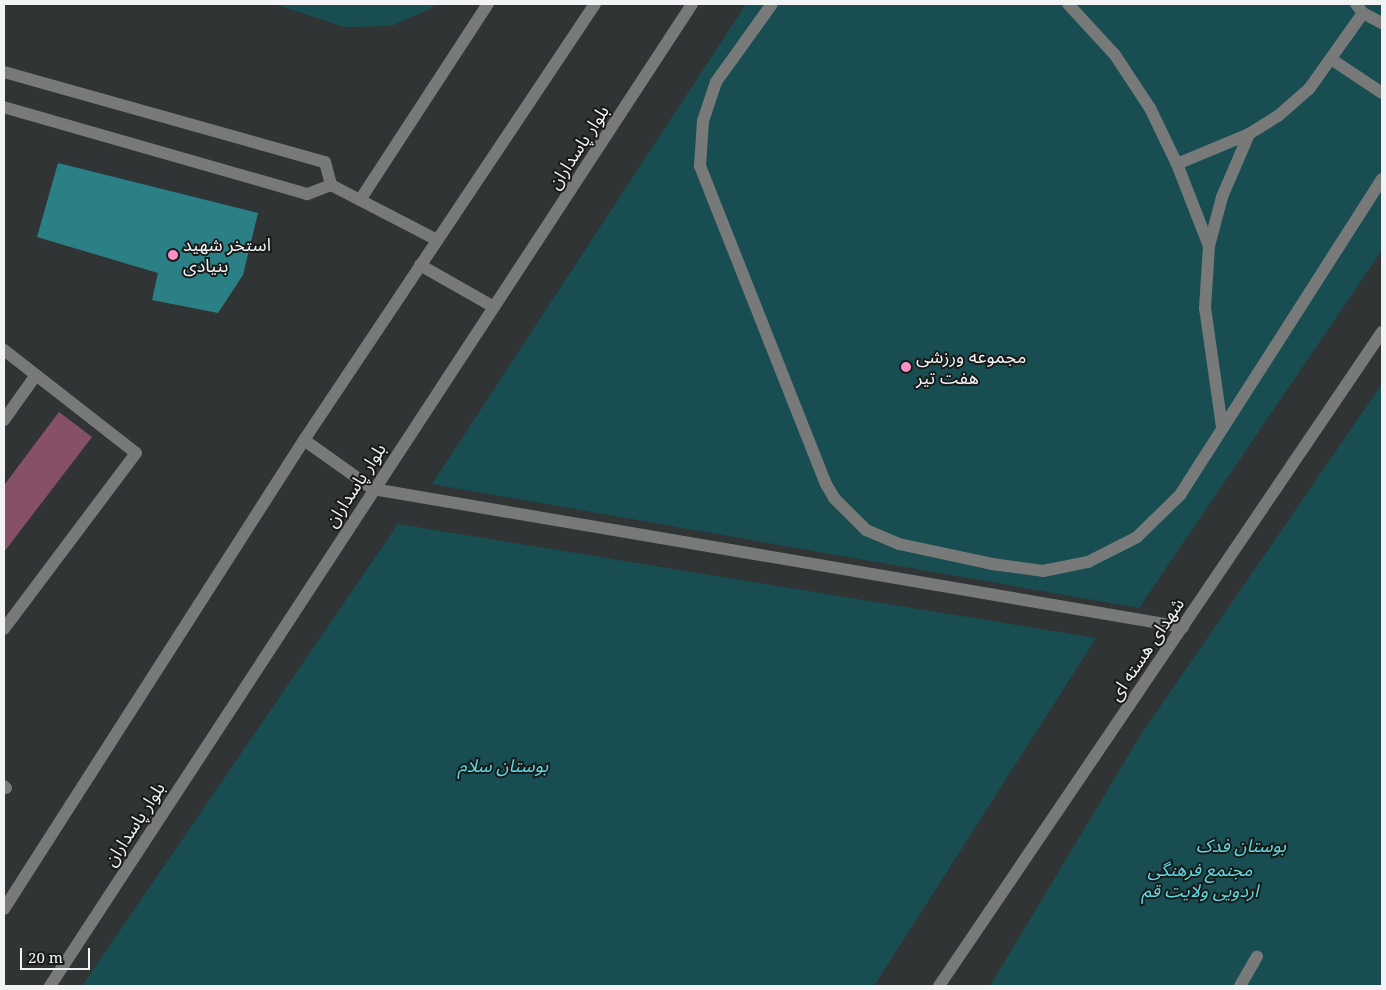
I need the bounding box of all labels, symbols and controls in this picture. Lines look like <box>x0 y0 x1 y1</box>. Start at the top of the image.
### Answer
street label: بلوار پاسداران <box>543 101 613 193</box>
place label: استخر شهید بنیادی <box>183 234 271 276</box>
marker: استخر شهید بنیادی <box>167 249 179 261</box>
place label: مجموعه ورزشی هفت تیر <box>916 346 1026 388</box>
marker: مجموعه ورزشی هفت تیر <box>900 361 912 373</box>
street label: بلوار پاسداران <box>320 439 390 531</box>
street label: شهدای هسته ای <box>1104 594 1188 704</box>
park label: بوستان سلام <box>458 754 548 776</box>
street label: بلوار پاسداران <box>99 778 169 870</box>
park label: بوستان فدک <box>1196 834 1286 856</box>
park label: مجنمع فرهنگی اردویی ولایت قم <box>1142 859 1258 902</box>
scale bar <box>22 938 92 970</box>
text: 20 m <box>28 947 63 967</box>

